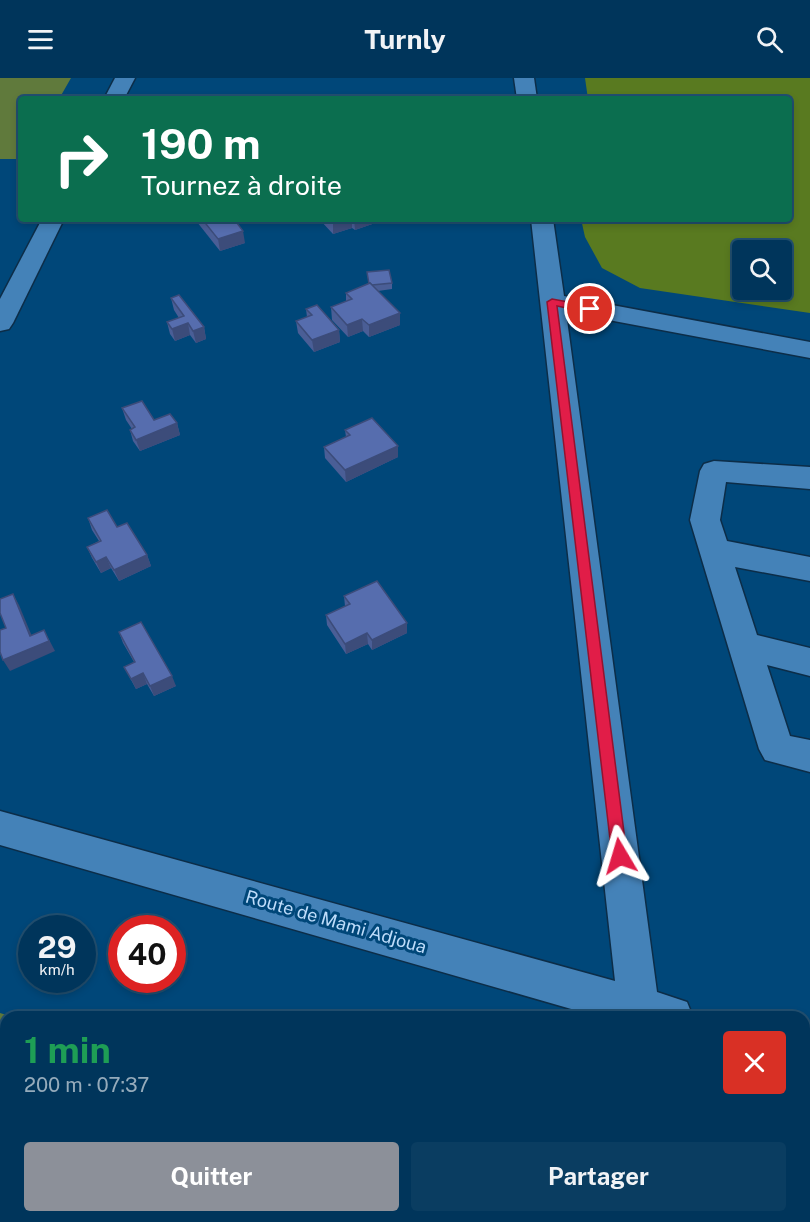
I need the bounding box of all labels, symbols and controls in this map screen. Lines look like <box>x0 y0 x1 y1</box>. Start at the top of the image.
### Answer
icon: menu <box>24 23 57 56</box>
text: Turnly <box>364 23 446 55</box>
icon: search <box>753 23 786 56</box>
text: 190 m <box>141 119 261 168</box>
icon: right <box>42 120 120 198</box>
text: Tournez à droite <box>141 169 342 201</box>
map controls <box>732 240 792 300</box>
button: search <box>732 240 792 300</box>
pin <box>564 283 615 334</box>
icon: arrive <box>573 292 606 325</box>
position arrow <box>588 824 652 888</box>
street label: Route de Mami Adjoua <box>243 886 429 957</box>
speed limit sign: 40 <box>108 915 186 993</box>
text: 29 <box>38 929 76 965</box>
text: km/h <box>39 961 75 978</box>
text: 1 min <box>24 1029 111 1071</box>
button: close <box>723 1031 786 1094</box>
text: 200 m · 07:37 <box>24 1073 149 1097</box>
button: Quitter <box>24 1142 399 1211</box>
button: Partager <box>411 1142 786 1211</box>

